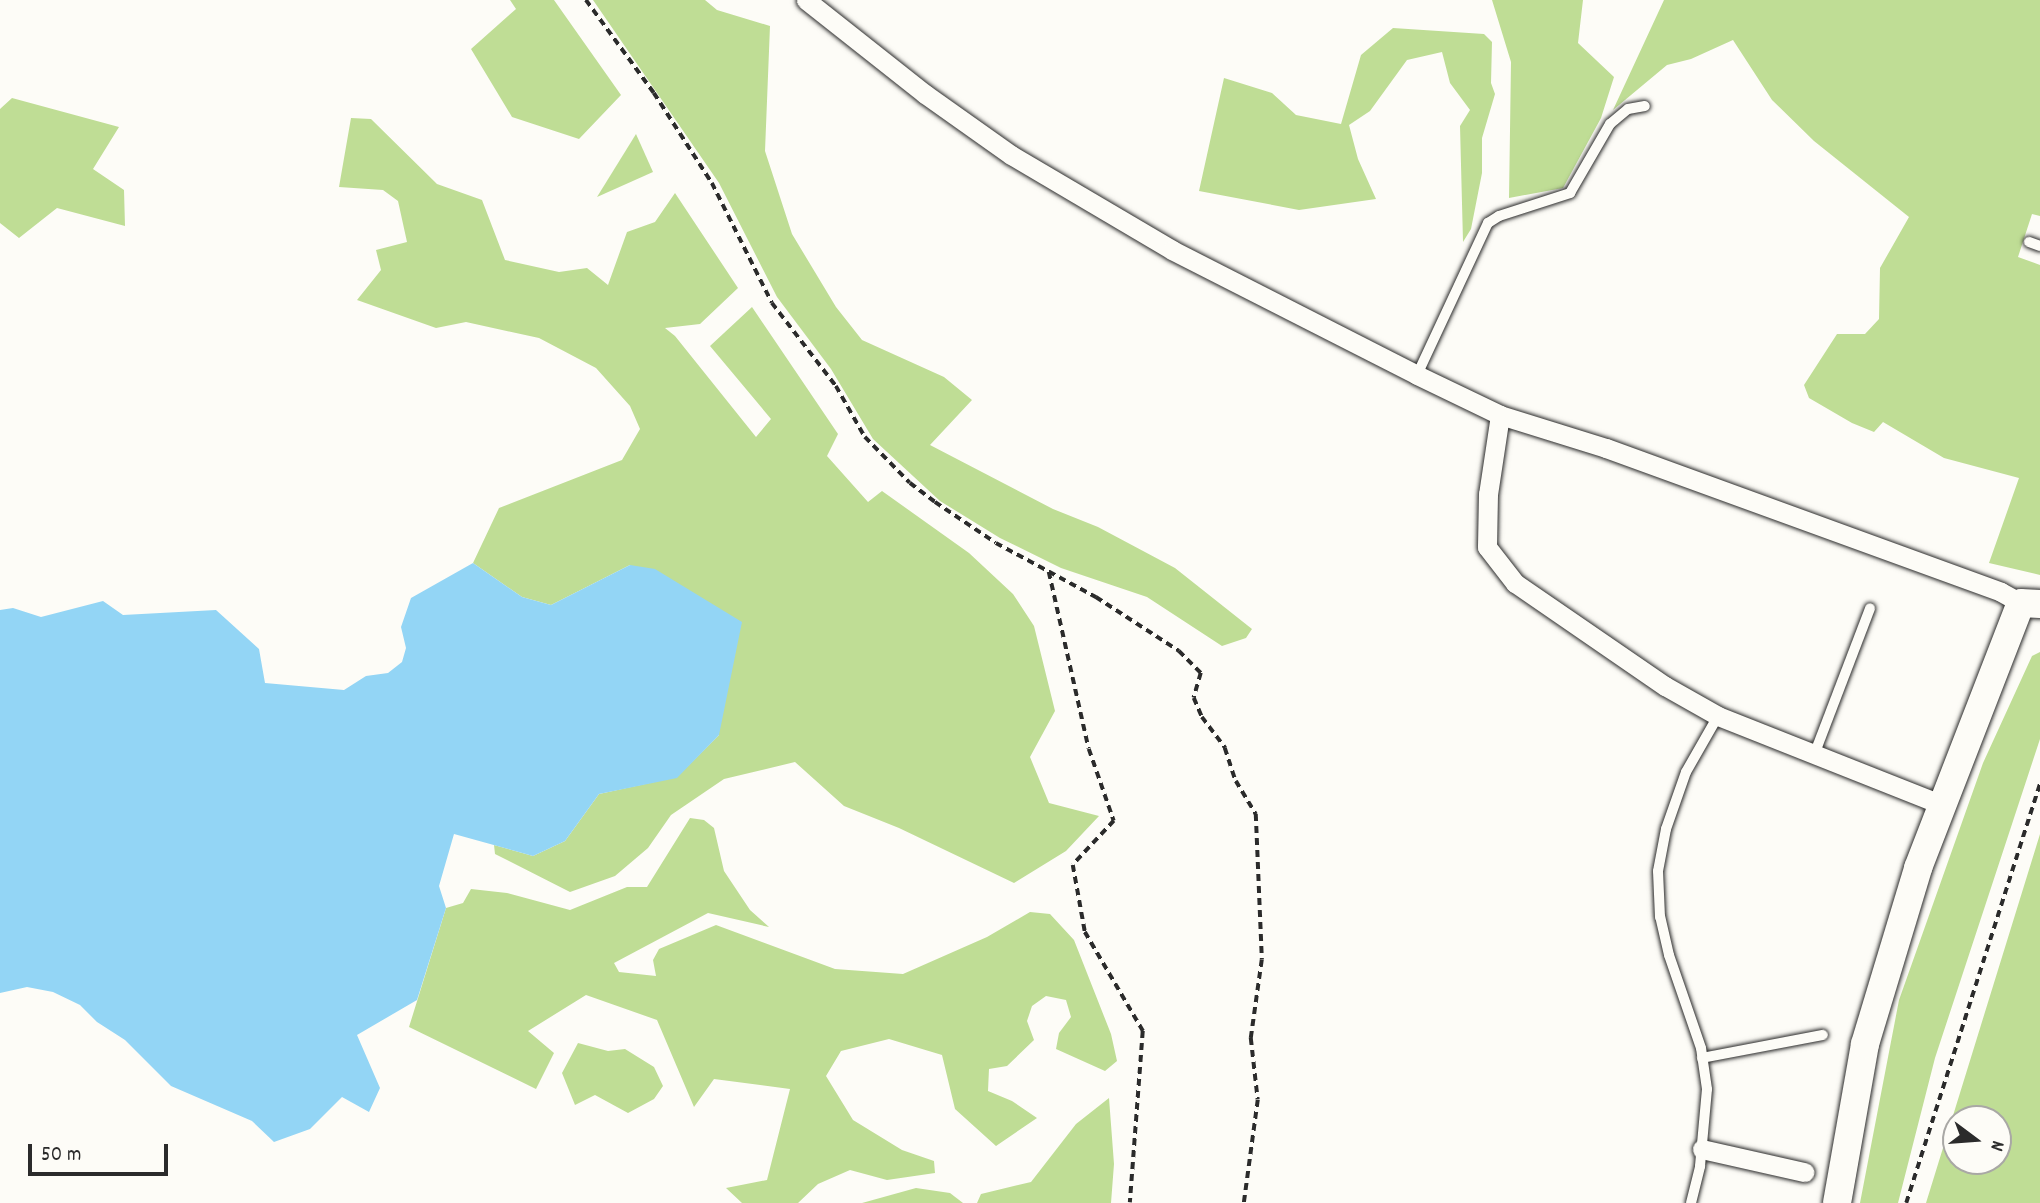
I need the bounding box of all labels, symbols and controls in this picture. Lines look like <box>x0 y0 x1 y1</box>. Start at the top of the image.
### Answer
north arrow <box>1942 1105 2012 1175</box>
scale bar <box>32 1130 172 1174</box>
text: N <box>1981 1137 2010 1154</box>
text: 50 m <box>41 1141 81 1171</box>

